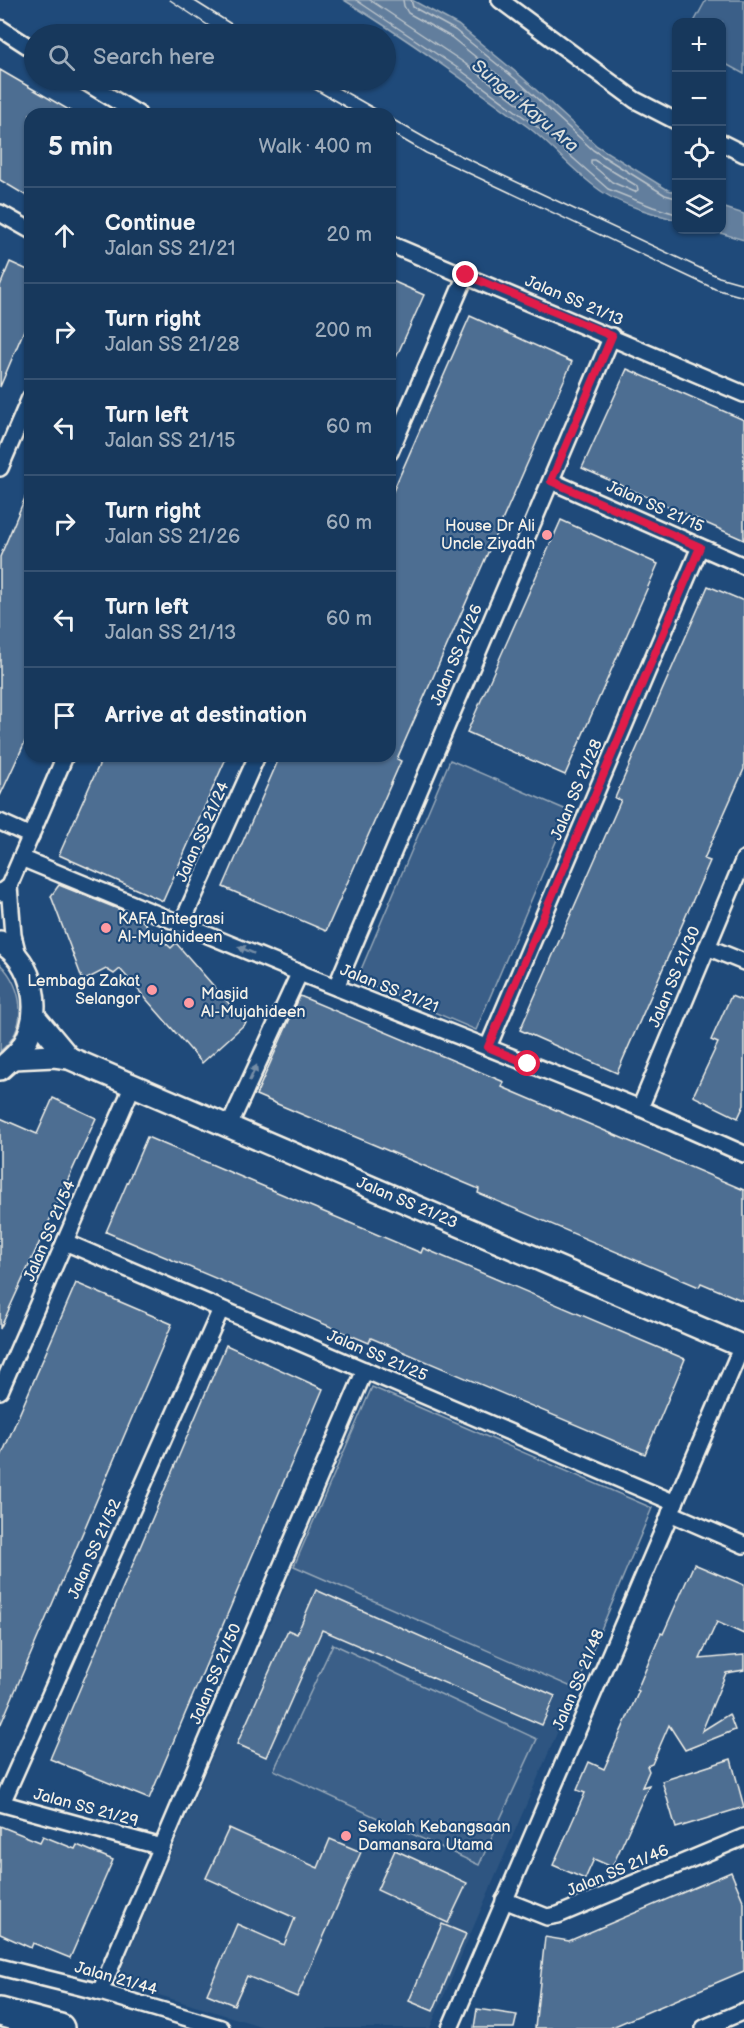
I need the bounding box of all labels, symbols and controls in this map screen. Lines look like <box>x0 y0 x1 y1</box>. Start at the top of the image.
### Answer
map controls <box>672 18 726 234</box>
button: + <box>672 18 726 72</box>
search box <box>24 24 396 90</box>
icon: search <box>45 41 78 74</box>
text: Search here <box>93 44 215 71</box>
water label: Sungai Kayu Ara <box>467 55 583 157</box>
button: − <box>672 72 726 126</box>
button: locate <box>672 126 726 180</box>
text: 5 min <box>48 132 113 163</box>
text: Walk · 400 m <box>259 135 372 159</box>
button: layers <box>672 180 726 234</box>
text: Continue <box>105 210 195 237</box>
icon: ahead <box>48 219 81 252</box>
text: 20 m <box>327 223 372 247</box>
text: Jalan SS 21/21 <box>105 237 235 261</box>
route end <box>452 261 478 287</box>
street label: Jalan SS 21/13 <box>522 272 626 330</box>
text: Turn right <box>105 306 201 333</box>
icon: right <box>48 315 81 348</box>
text: 200 m <box>315 319 372 343</box>
text: Jalan SS 21/28 <box>105 333 240 357</box>
text: Turn left <box>105 402 189 429</box>
icon: left <box>48 411 81 444</box>
text: 60 m <box>326 415 372 439</box>
text: Jalan SS 21/15 <box>105 429 235 453</box>
street label: Jalan SS 21/15 <box>603 477 707 537</box>
text: Turn right <box>105 498 201 525</box>
icon: right <box>48 507 81 540</box>
text: 60 m <box>326 511 372 535</box>
place label: House Dr Ali Uncle Ziyadh <box>441 517 535 554</box>
text: Jalan SS 21/26 <box>105 525 240 549</box>
marker: House Dr Ali Uncle Ziyadh <box>540 528 554 542</box>
text: Turn left <box>105 594 189 621</box>
street label: Jalan SS 21/26 <box>427 601 487 708</box>
icon: left <box>48 603 81 636</box>
text: 60 m <box>326 607 372 631</box>
text: Jalan SS 21/13 <box>105 621 236 645</box>
icon: arrive <box>48 699 81 732</box>
text: Arrive at destination <box>105 702 307 729</box>
street label: Jalan SS 21/28 <box>547 737 607 843</box>
street label: Jalan SS 21/24 <box>172 779 234 885</box>
place label: KAFA Integrasi Al-Mujahideen <box>118 910 224 947</box>
marker: KAFA Integrasi Al-Mujahideen <box>99 921 113 935</box>
street label: Jalan SS 21/30 <box>645 923 705 1031</box>
one-way arrow <box>237 946 254 955</box>
street label: Jalan SS 21/21 <box>337 961 441 1017</box>
place label: Lembaga Zakat Selangor <box>27 972 140 1009</box>
marker: Lembaga Zakat Selangor <box>145 983 159 997</box>
place label: Masjid Al-Mujahideen <box>201 985 306 1022</box>
marker: Masjid Al-Mujahideen <box>182 996 196 1010</box>
route start <box>514 1050 540 1076</box>
one-way arrow <box>249 1065 258 1082</box>
street label: Jalan SS 21/23 <box>354 1173 461 1233</box>
street label: Jalan SS 21/54 <box>20 1177 80 1284</box>
street label: Jalan SS 21/25 <box>324 1326 430 1386</box>
street label: Jalan SS 21/52 <box>64 1496 126 1602</box>
street label: Jalan SS 21/50 <box>186 1621 246 1727</box>
street label: Jalan SS 21/48 <box>549 1627 609 1733</box>
street label: Jalan SS 21/29 <box>32 1785 140 1831</box>
place label: Sekolah Kebangsaan Damansara Utama <box>358 1818 511 1855</box>
marker: Sekolah Kebangsaan Damansara Utama <box>339 1829 353 1843</box>
street label: Jalan SS 21/46 <box>564 1841 672 1901</box>
street label: Jalan 21/44 <box>72 1958 160 2000</box>

